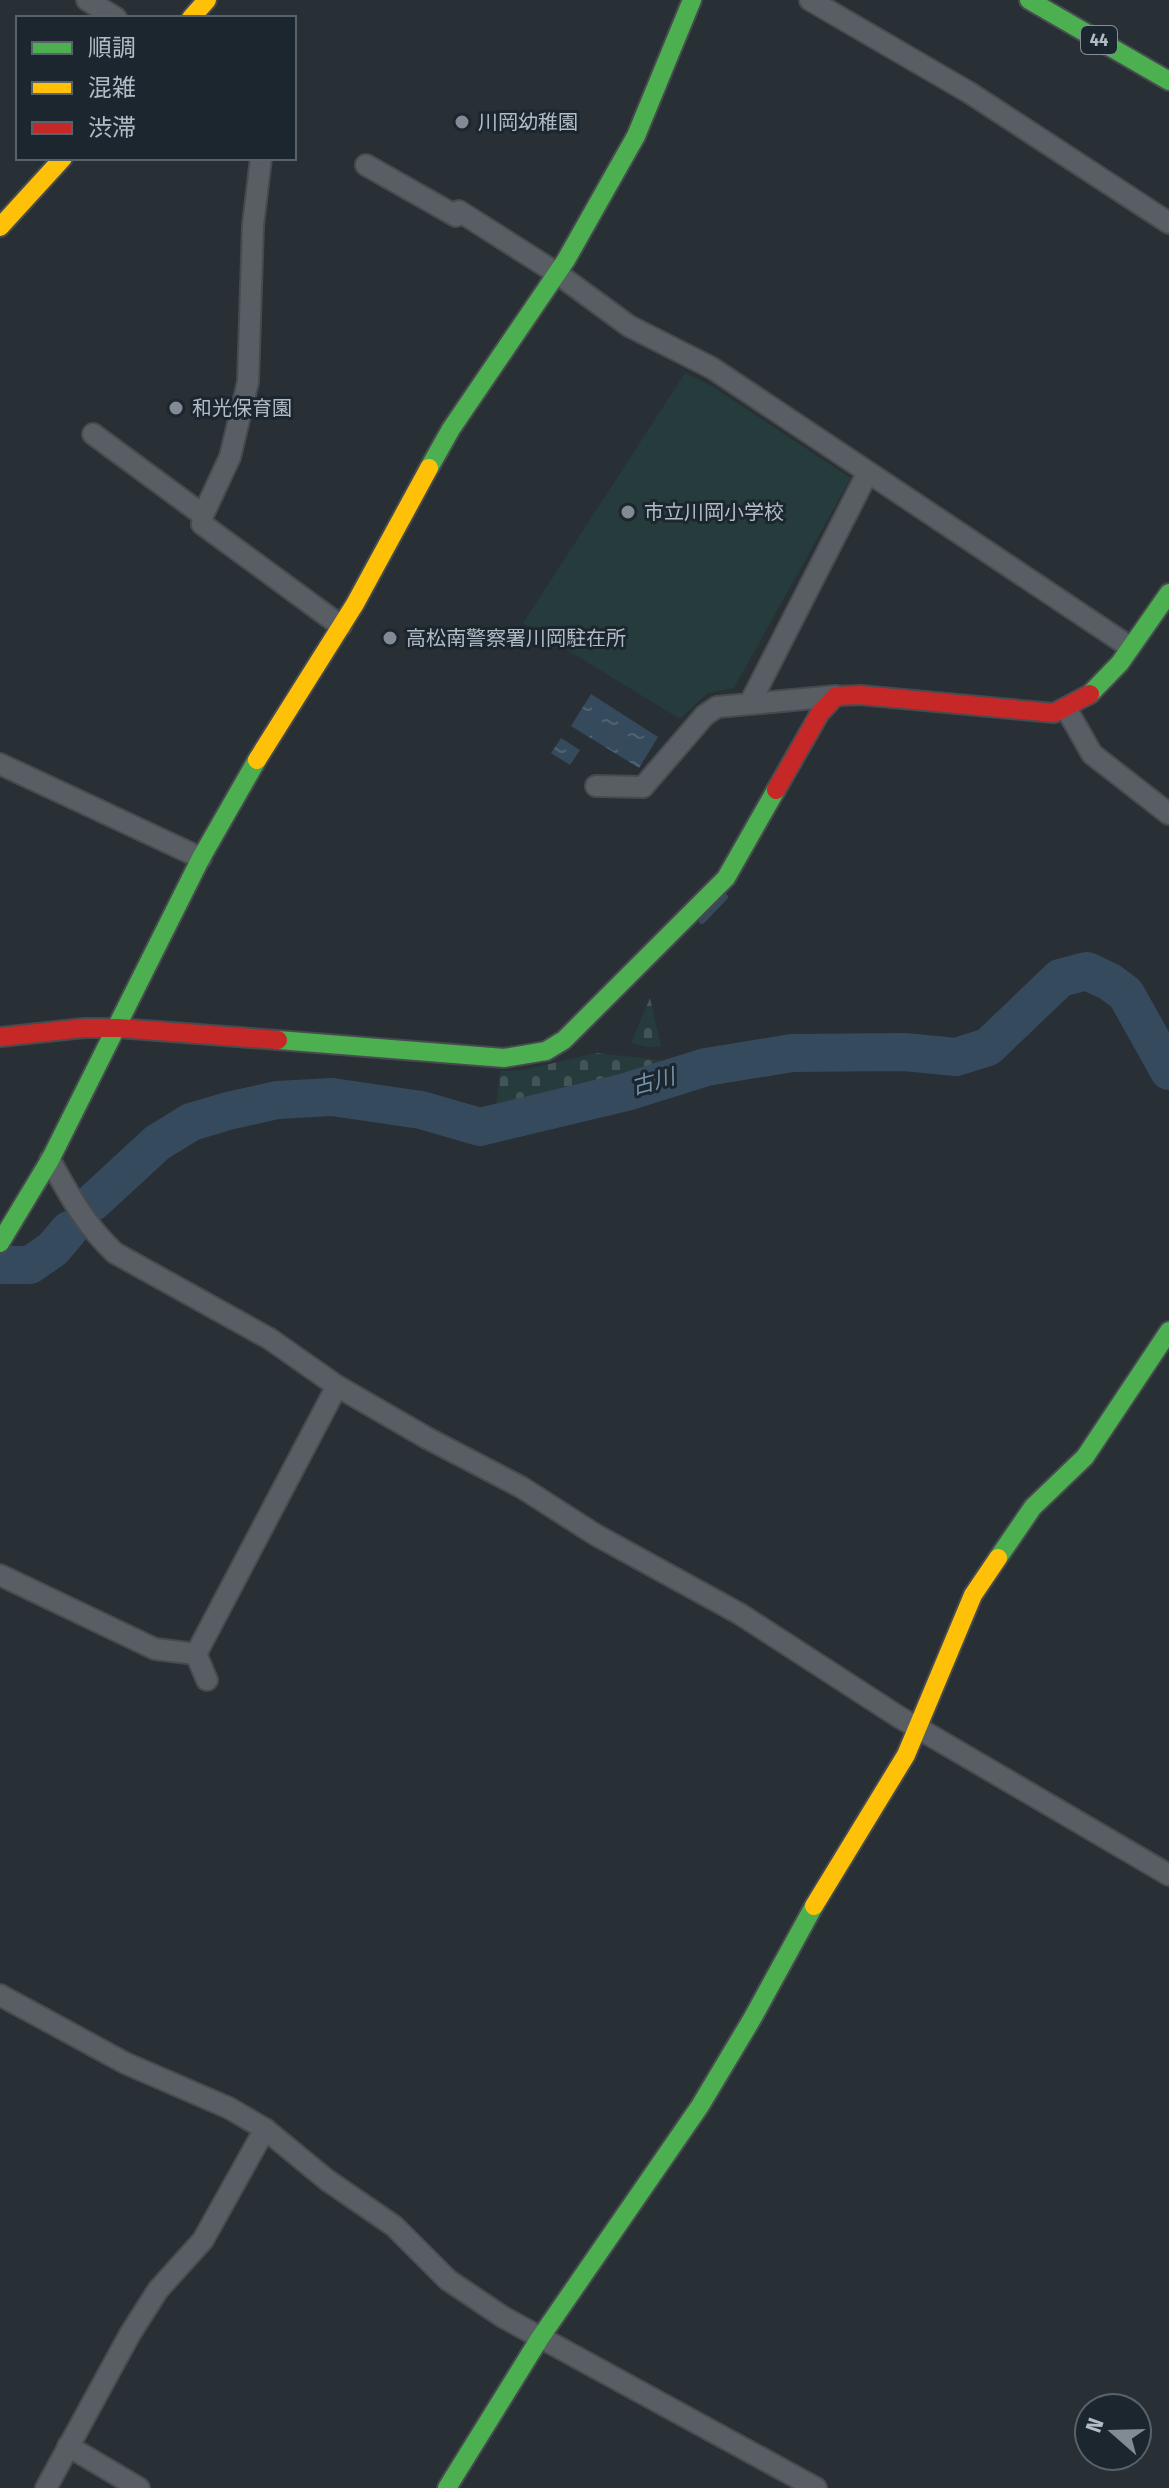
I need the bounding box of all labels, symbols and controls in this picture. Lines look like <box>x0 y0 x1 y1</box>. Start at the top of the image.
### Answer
legend <box>16 16 296 160</box>
road number: 44 <box>1081 26 1117 54</box>
text: 順調 <box>88 34 136 62</box>
text: 混雑 <box>88 74 136 102</box>
place label: 川岡幼稚園 <box>478 110 578 134</box>
marker: 川岡幼稚園 <box>453 113 471 131</box>
text: 渋滞 <box>88 114 136 142</box>
place label: 和光保育園 <box>192 396 292 420</box>
marker: 和光保育園 <box>167 399 185 417</box>
place label: 市立川岡小学校 <box>644 500 784 524</box>
marker: 市立川岡小学校 <box>619 503 637 521</box>
place label: 高松南警察署川岡駐在所 <box>406 626 626 650</box>
marker: 高松南警察署川岡駐在所 <box>381 629 399 647</box>
water label: 古川 <box>628 1062 680 1100</box>
north arrow <box>1073 2392 1153 2472</box>
text: N <box>1080 2415 1110 2436</box>

